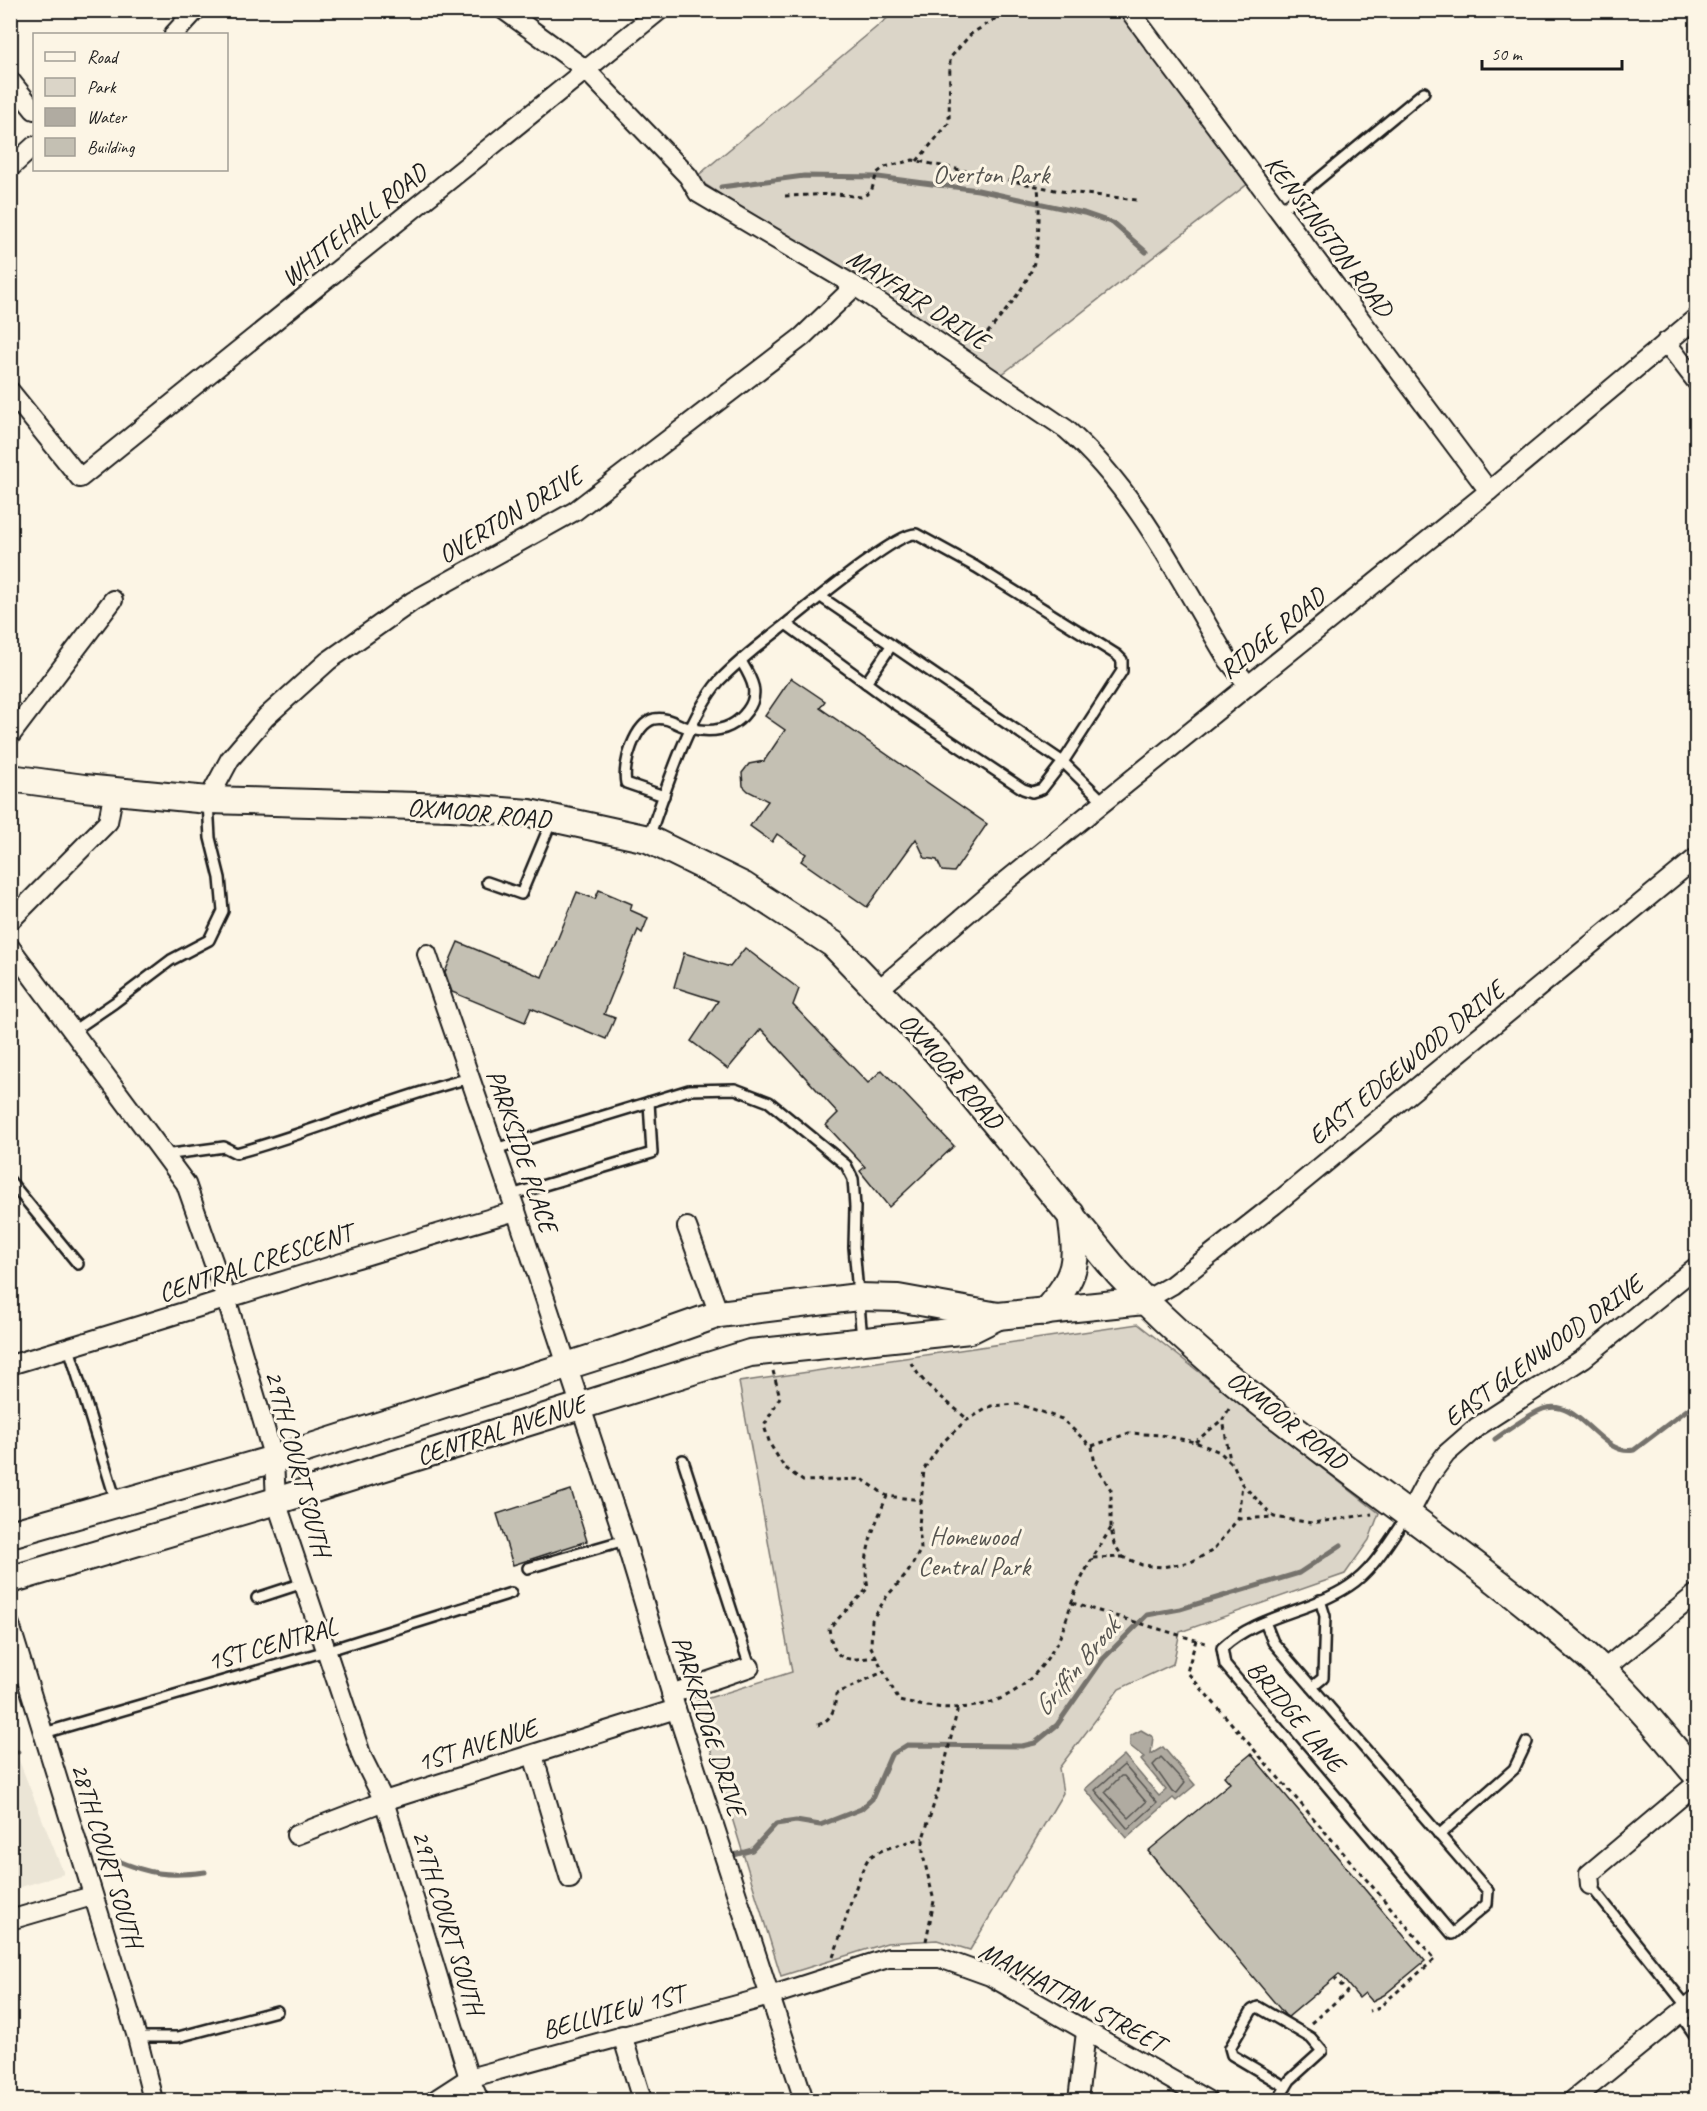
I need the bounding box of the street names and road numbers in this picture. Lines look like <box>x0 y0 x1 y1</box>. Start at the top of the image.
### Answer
street label: KENSINGTON ROAD <box>1258 149 1402 326</box>
street label: WHITEHALL ROAD <box>274 155 435 294</box>
street label: MAYFAIR DRIVE <box>841 241 998 359</box>
street label: OVERTON DRIVE <box>432 457 591 571</box>
street label: RIDGE ROAD <box>1212 579 1333 686</box>
street label: OXMOOR ROAD <box>406 790 554 836</box>
street label: EAST EDGEWOOD DRIVE <box>1301 971 1514 1152</box>
street label: OXMOOR ROAD <box>891 1006 1012 1138</box>
street label: PARKSIDE PLACE <box>479 1065 566 1240</box>
street label: CENTRAL CRESCENT <box>154 1214 361 1310</box>
street label: EAST GLENWOOD DRIVE <box>1437 1266 1652 1434</box>
street label: OXMOOR ROAD <box>1220 1363 1355 1478</box>
street label: 29TH COURT SOUTH <box>257 1366 340 1564</box>
street label: CENTRAL AVENUE <box>412 1386 593 1473</box>
street label: 1ST CENTRAL <box>203 1610 342 1678</box>
street label: PARKRIDGE DRIVE <box>664 1632 755 1824</box>
street label: BRIDGE LANE <box>1240 1653 1354 1781</box>
street label: 1ST AVENUE <box>413 1710 544 1779</box>
street label: 28TH COURT SOUTH <box>63 1759 152 1955</box>
street label: 29TH COURT SOUTH <box>404 1826 493 2022</box>
street label: MANHATTAN STREET <box>973 1934 1175 2062</box>
street label: BELLVIEW 1ST <box>539 1976 693 2047</box>

